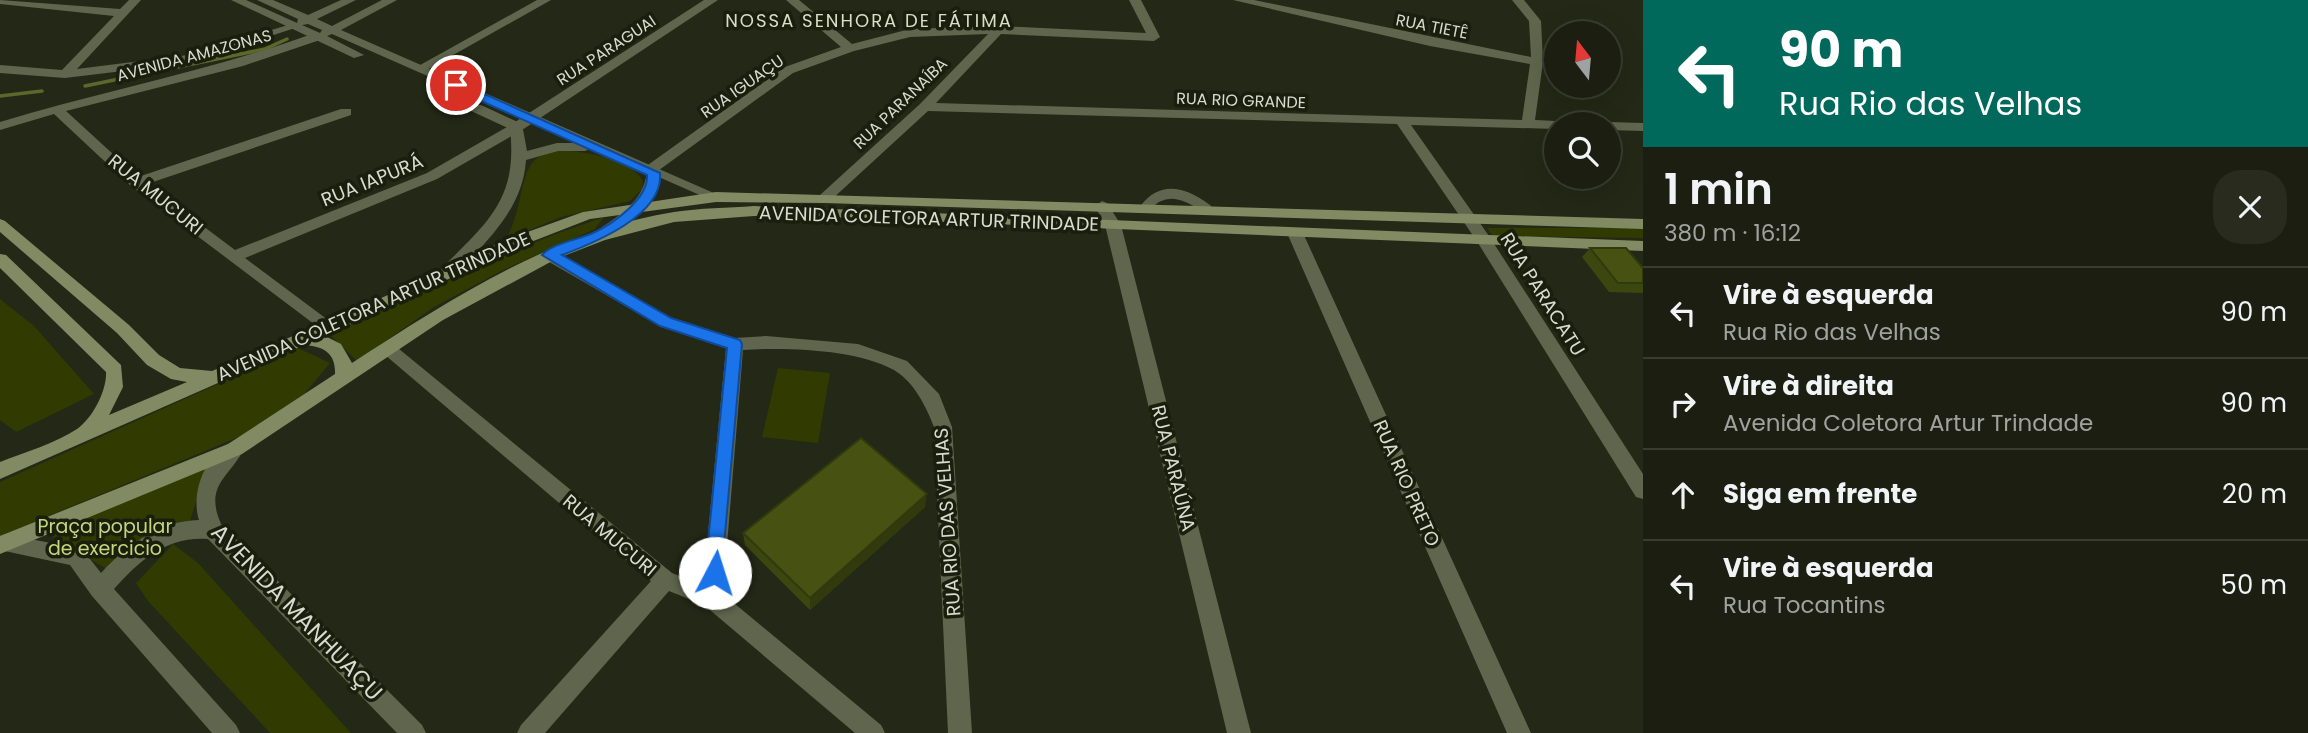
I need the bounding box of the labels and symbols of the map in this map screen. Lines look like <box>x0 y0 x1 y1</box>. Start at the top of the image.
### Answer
district label: NOSSA SENHORA DE FÁTIMA <box>725 8 1013 33</box>
street label: RUA TIETÊ <box>1394 8 1470 45</box>
street label: RUA PARAGUAI <box>552 10 660 91</box>
north arrow <box>1544 21 1620 98</box>
street label: AVENIDA AMAZONAS <box>114 24 274 87</box>
street label: RUA IGUAÇU <box>696 49 788 124</box>
street label: RUA PARANAÍBA <box>848 52 953 154</box>
pin <box>426 55 486 115</box>
street label: RUA RIO GRANDE <box>1176 87 1306 114</box>
street label: RUA MUCURI <box>102 148 209 241</box>
street label: RUA IAPURÁ <box>317 148 427 213</box>
street label: AVENIDA COLETORA ARTUR TRINDADE <box>758 199 1100 238</box>
street label: AVENIDA COLETORA ARTUR TRINDADE <box>212 225 534 388</box>
street label: RUA PARACATU <box>1494 227 1591 361</box>
street label: RUA PARAÚNA <box>1145 402 1202 534</box>
street label: RUA RIO PRETO <box>1367 416 1447 551</box>
street label: RUA RIO DAS VELHAS <box>927 427 968 617</box>
street label: RUA MUCURI <box>557 488 662 583</box>
park label: Praça popular de exercicio <box>38 513 173 562</box>
street label: AVENIDA MANHUAÇU <box>204 517 390 707</box>
position arrow <box>678 536 752 610</box>

